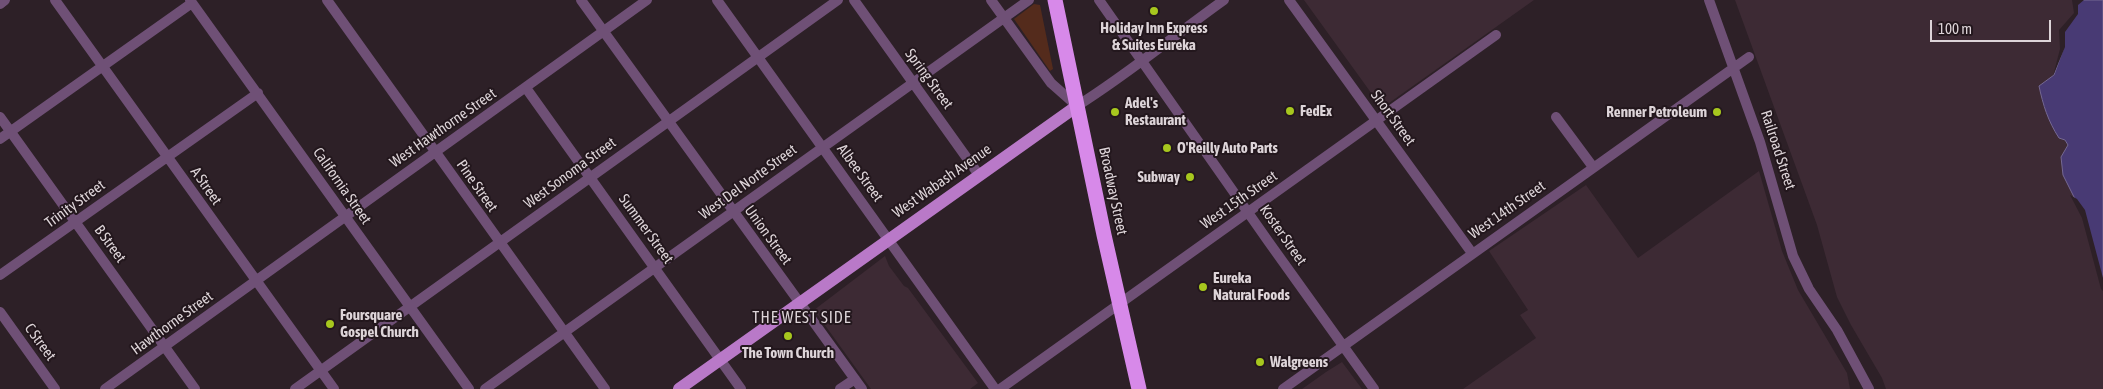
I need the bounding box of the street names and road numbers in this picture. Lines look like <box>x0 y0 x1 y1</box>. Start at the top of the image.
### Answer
street label: Spring Street <box>901 45 957 113</box>
street label: West Hawthorne Street <box>386 85 500 171</box>
street label: Short Street <box>1367 87 1419 149</box>
street label: Railroad Street <box>1757 108 1799 192</box>
street label: West Sonoma Street <box>520 134 620 212</box>
street label: West Wabash Avenue <box>889 140 995 222</box>
street label: West Del Norte Street <box>696 141 800 223</box>
street label: Albee Street <box>833 141 887 205</box>
street label: California Street <box>309 144 375 228</box>
street label: Broadway Street <box>1095 145 1131 237</box>
street label: Pine Street <box>453 156 501 216</box>
street label: A Street <box>186 164 226 208</box>
street label: West 15th Street <box>1197 167 1281 233</box>
street label: Trinity Street <box>41 176 109 232</box>
street label: West 14th Street <box>1465 177 1549 243</box>
street label: Summer Street <box>615 191 677 267</box>
street label: Koster Street <box>1256 201 1310 269</box>
street label: Union Street <box>740 202 796 268</box>
street label: B Street <box>90 222 130 266</box>
street label: Hawthorne Street <box>128 287 216 359</box>
street label: C Street <box>20 320 60 364</box>

